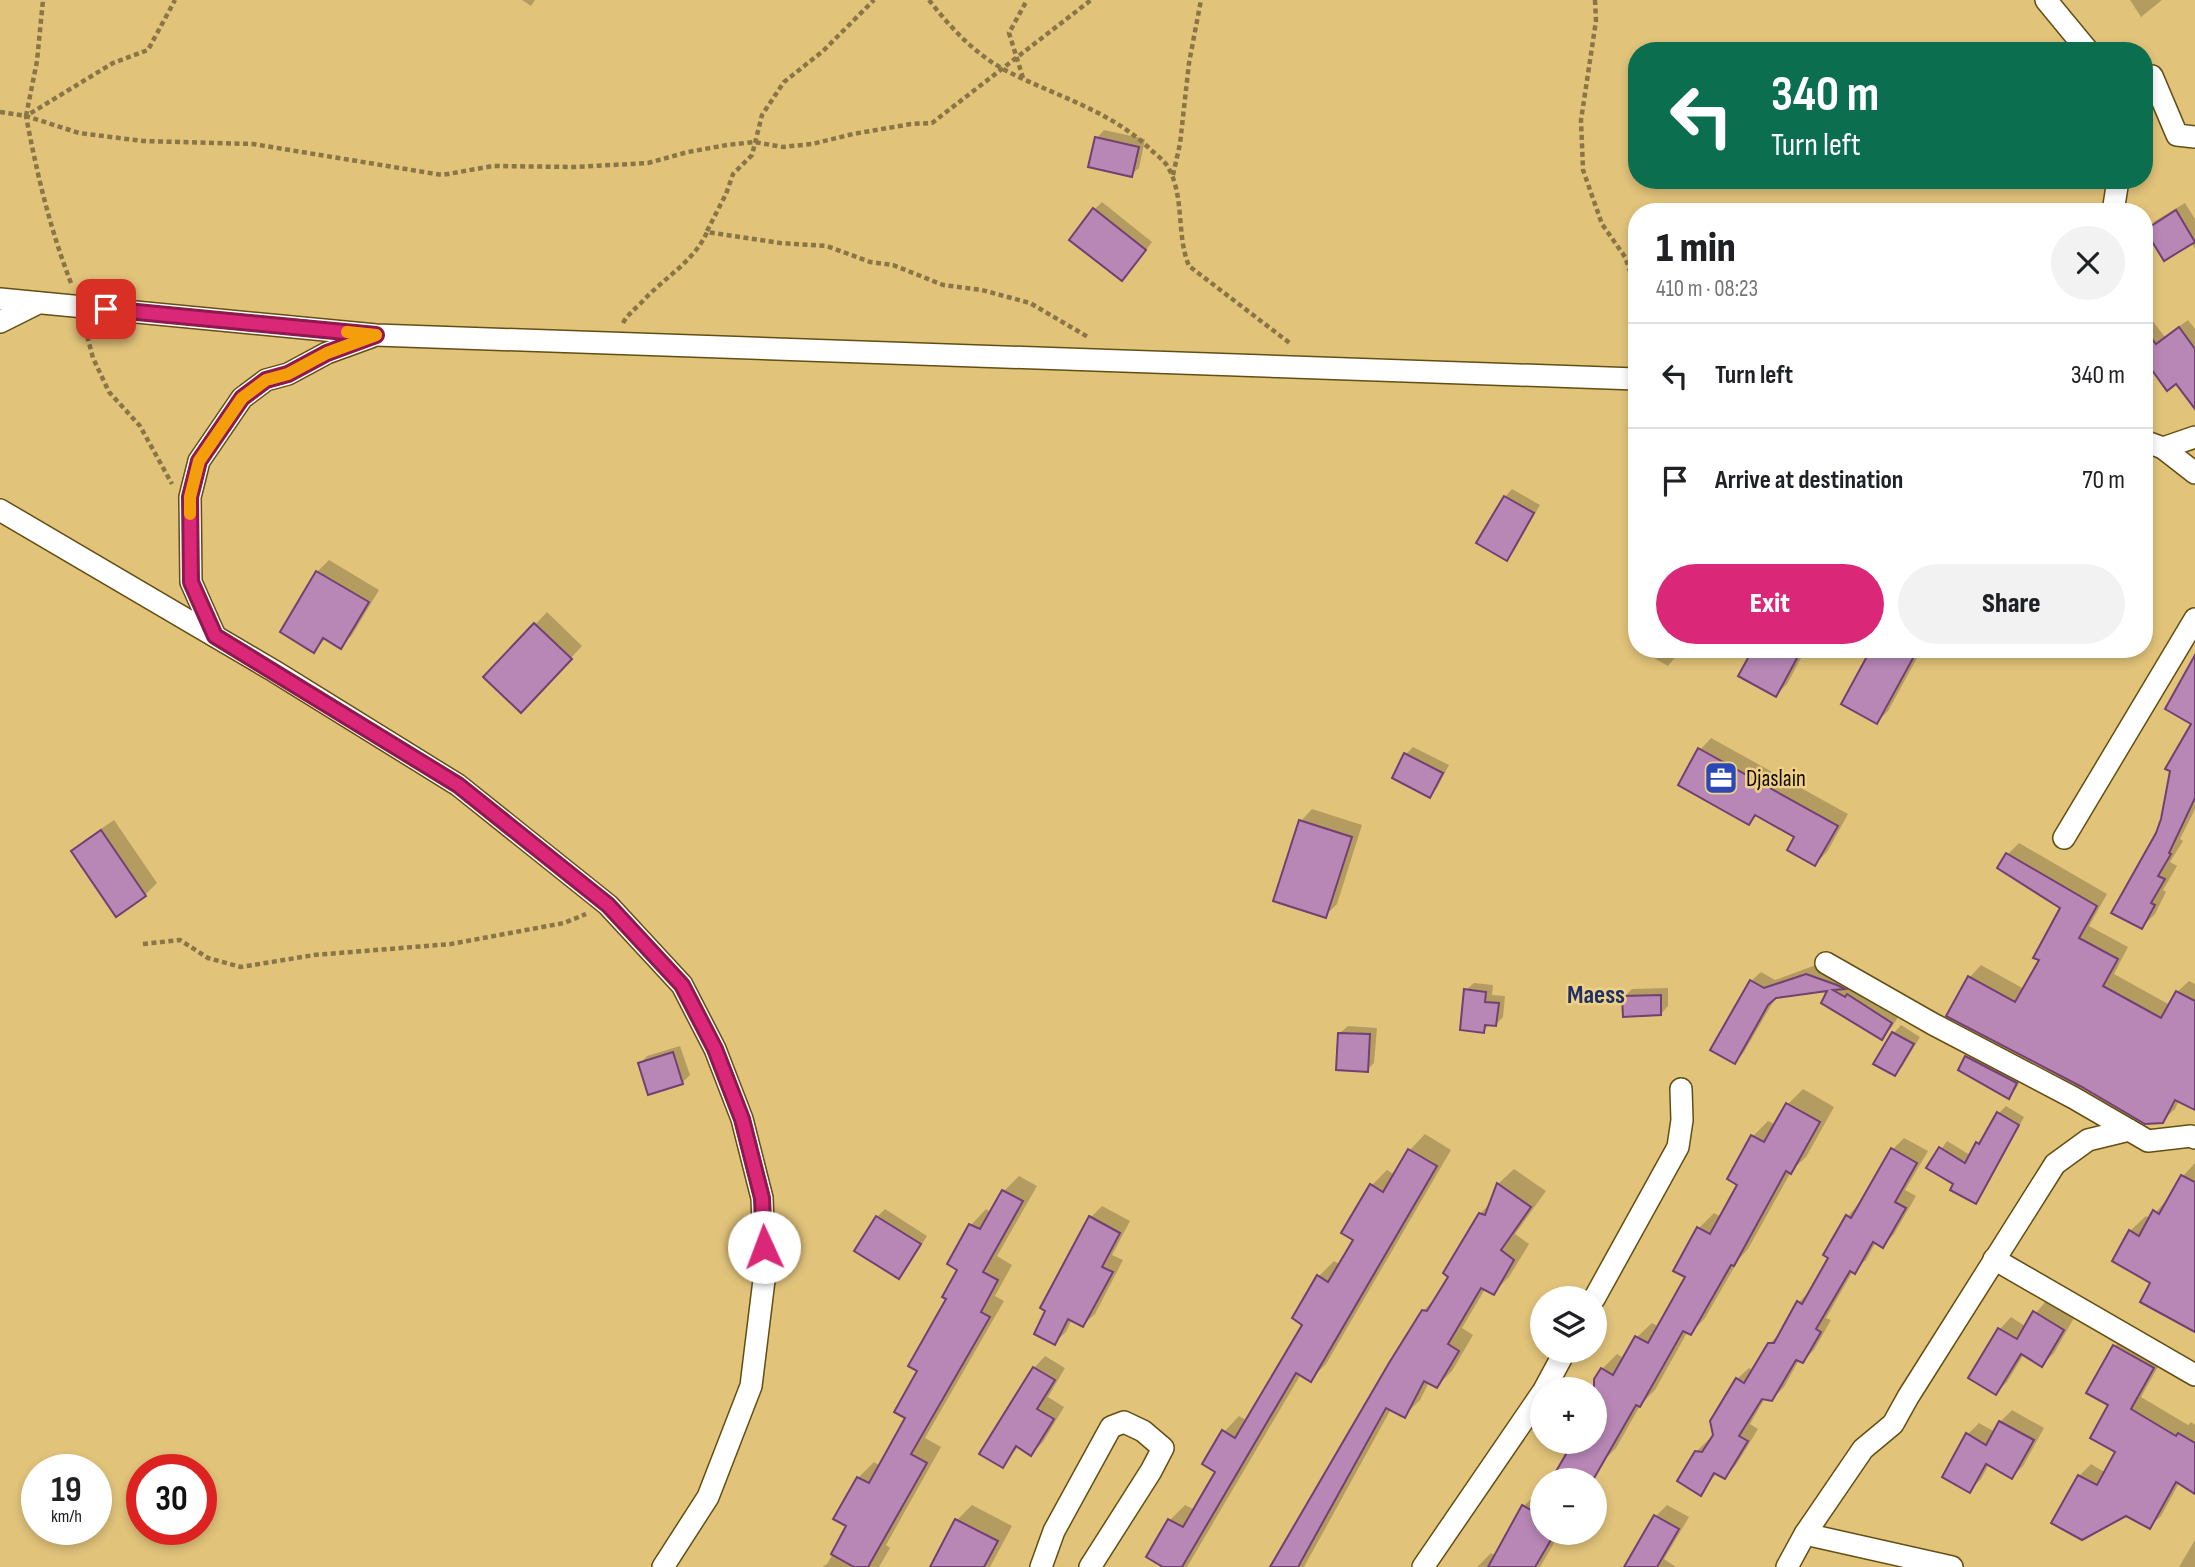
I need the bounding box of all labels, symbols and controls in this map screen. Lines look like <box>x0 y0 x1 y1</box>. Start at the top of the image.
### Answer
text: 340 m <box>1771 66 1879 125</box>
icon: left <box>1656 70 1747 161</box>
text: Turn left <box>1771 126 1861 165</box>
text: 1 min <box>1656 223 1736 274</box>
button: close <box>2051 226 2125 300</box>
text: 410 m · 08:23 <box>1656 275 1758 303</box>
pin <box>76 279 136 339</box>
icon: arrive <box>87 290 125 328</box>
icon: left <box>1656 357 1694 395</box>
text: Turn left <box>1715 360 1793 391</box>
text: 340 m <box>2071 360 2125 391</box>
icon: arrive <box>1656 462 1694 500</box>
text: Arrive at destination <box>1715 465 1903 496</box>
text: 70 m <box>2082 465 2125 496</box>
button: Exit <box>1656 564 1884 644</box>
button: Share <box>1898 564 2125 644</box>
office icon: Djaslain <box>1702 759 1740 797</box>
place label: Djaslain <box>1746 765 1806 793</box>
district label: Maess <box>1567 980 1625 1011</box>
position arrow <box>727 1210 801 1284</box>
map controls <box>1530 1286 1607 1545</box>
button: layers <box>1530 1286 1607 1363</box>
button: + <box>1530 1377 1607 1454</box>
speed limit sign: 30 <box>126 1454 217 1545</box>
button: − <box>1530 1468 1607 1545</box>
text: 19 <box>51 1469 82 1512</box>
text: km/h <box>51 1506 82 1527</box>

